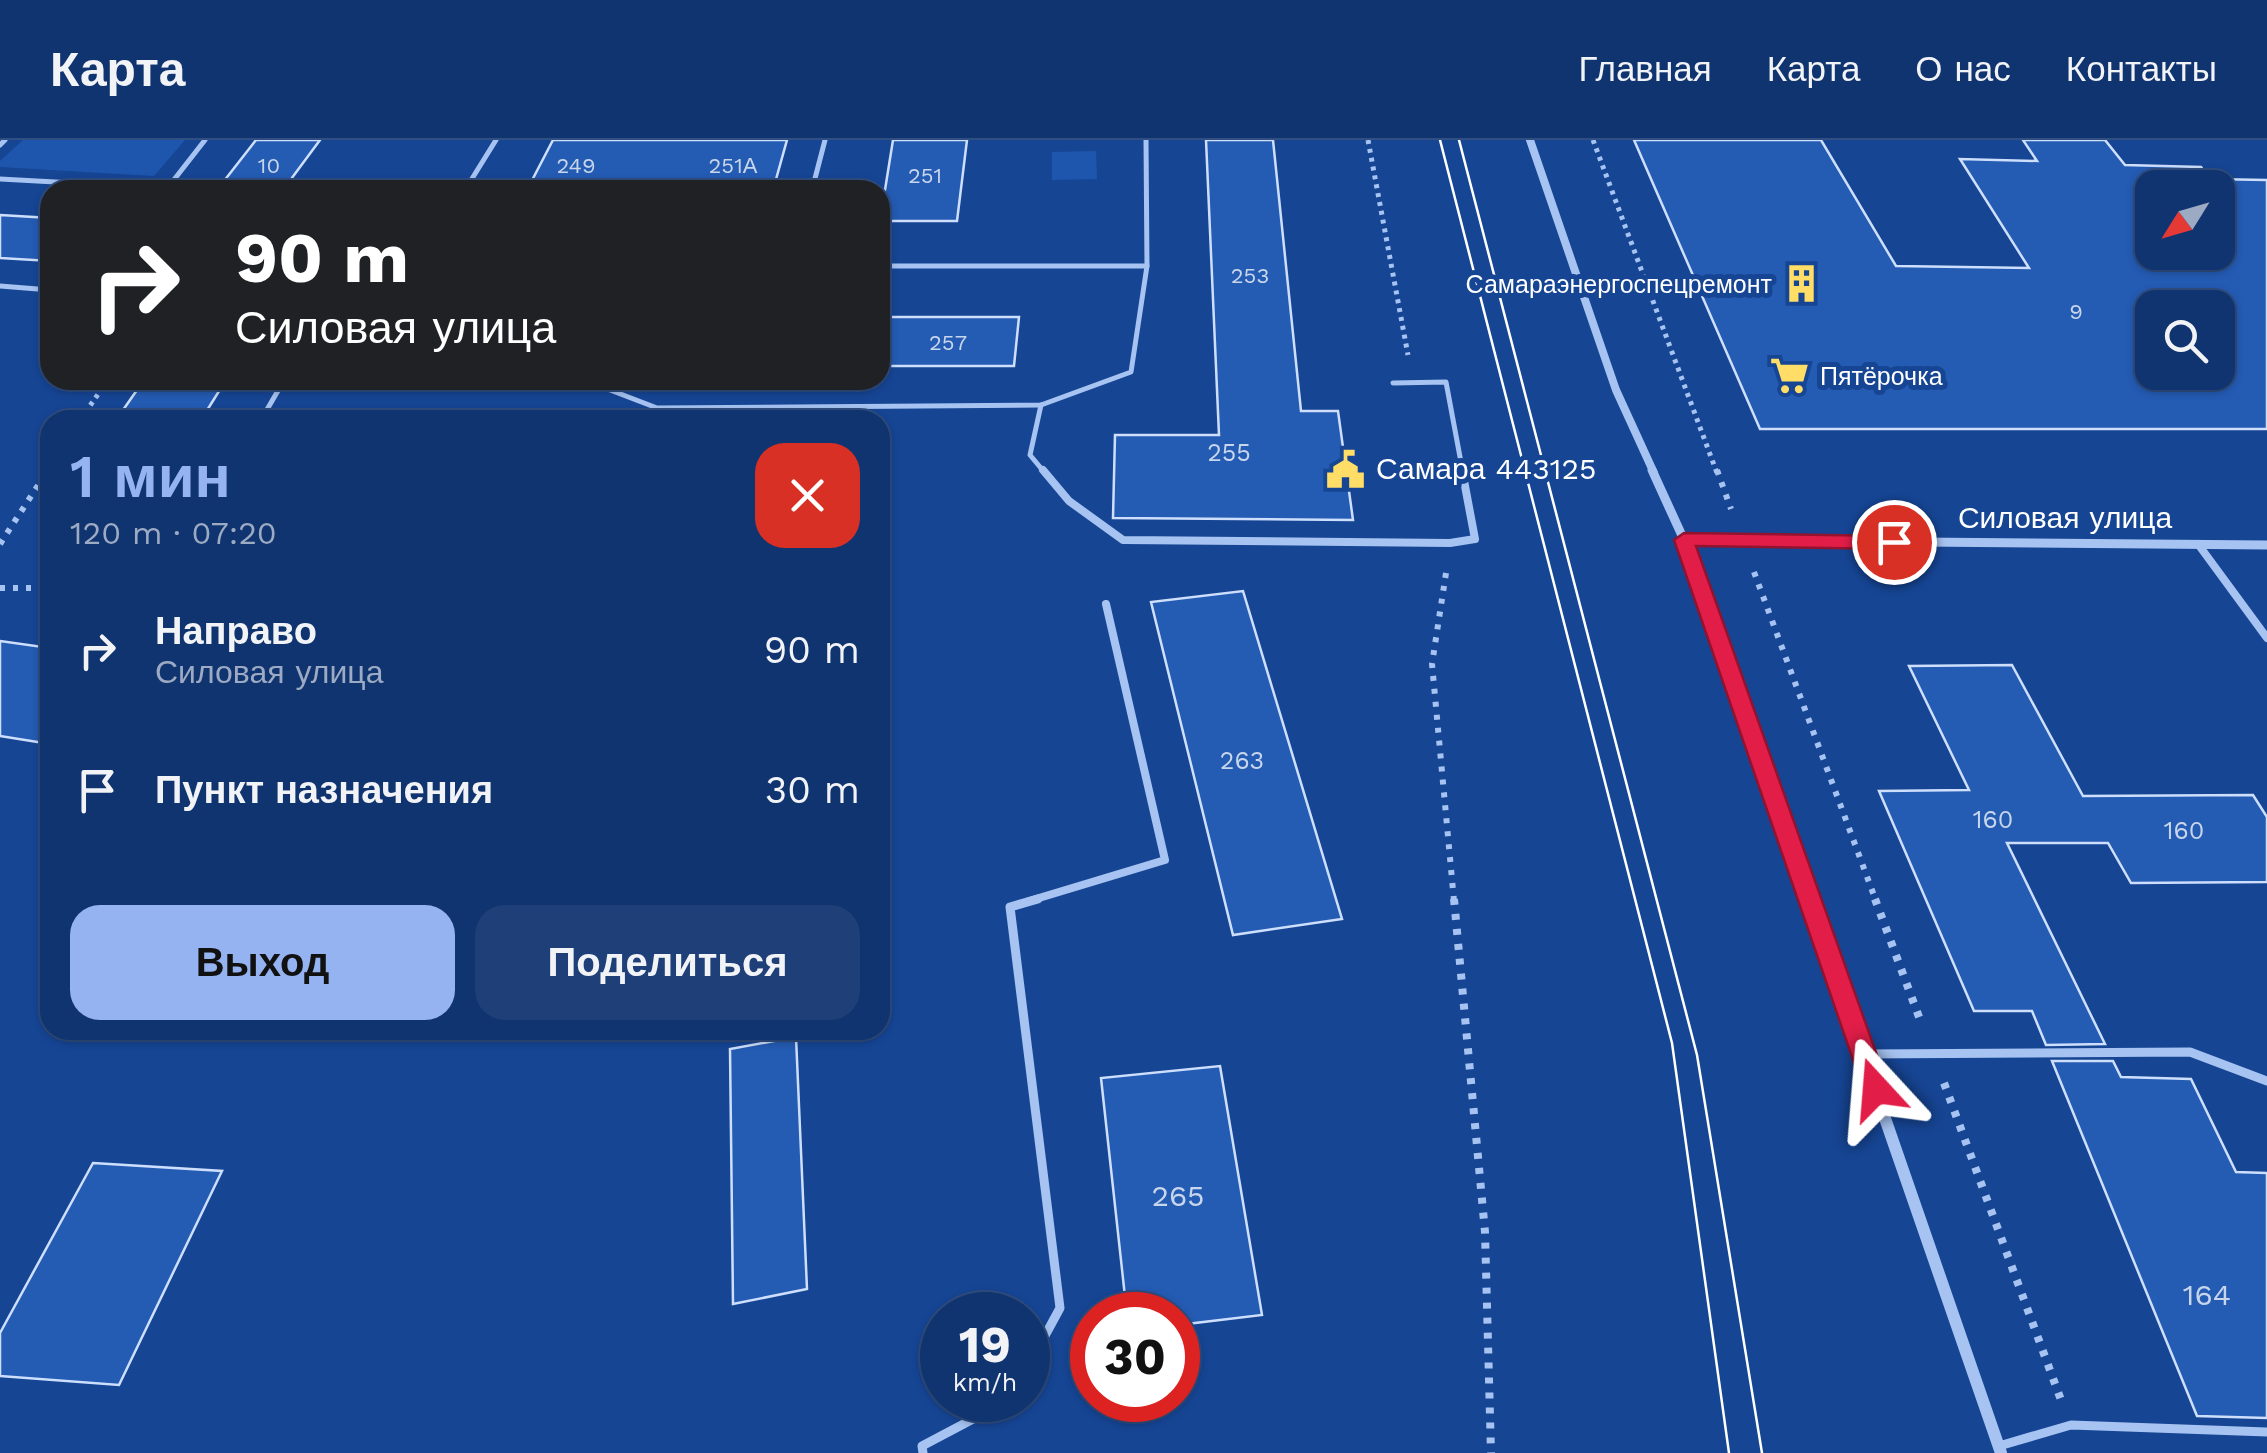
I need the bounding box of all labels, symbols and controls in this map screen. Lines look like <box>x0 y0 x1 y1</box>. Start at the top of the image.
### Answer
text: Карта <box>50 41 185 98</box>
text: Главная <box>1578 48 1712 90</box>
text: Карта <box>1767 48 1860 90</box>
text: О нас <box>1915 48 2011 90</box>
text: Контакты <box>2066 48 2217 90</box>
house number: 10 <box>258 153 280 178</box>
house number: 249 <box>556 153 596 178</box>
house number: 251А <box>709 153 758 178</box>
house number: 251 <box>908 163 942 188</box>
north arrow <box>2135 170 2235 270</box>
map controls <box>2135 170 2235 390</box>
text: 90 m <box>235 217 409 299</box>
icon: right <box>70 220 200 350</box>
house number: 253 <box>1231 263 1269 288</box>
building icon: Самараэнергоспецремонт <box>1781 263 1823 305</box>
place label: Самараэнергоспецремонт <box>1466 270 1773 299</box>
button: search <box>2135 290 2235 390</box>
house number: 9 <box>2069 299 2083 324</box>
text: Силовая улица <box>235 301 556 354</box>
house number: 257 <box>929 330 967 355</box>
supermarket icon: Пятёрочка <box>1769 355 1811 397</box>
place label: Пятёрочка <box>1820 362 1943 391</box>
house number: 255 <box>1207 438 1251 467</box>
text: 1 мин <box>70 441 231 512</box>
button: close <box>755 443 860 548</box>
public building icon: Самара 443125 <box>1325 448 1367 490</box>
place label: Самара 443125 <box>1376 451 1596 486</box>
pin <box>1852 500 1937 585</box>
street label: Силовая улица <box>1958 500 2172 535</box>
text: 120 m · 07:20 <box>70 514 277 552</box>
icon: arrive <box>1867 515 1922 570</box>
text: Направо <box>155 609 317 653</box>
icon: right <box>70 623 125 678</box>
text: 90 m <box>764 628 860 672</box>
text: Силовая улица <box>155 653 383 691</box>
house number: 263 <box>1220 746 1264 775</box>
icon: arrive <box>70 763 125 818</box>
text: Пункт назначения <box>155 768 493 812</box>
text: 30 m <box>765 768 860 812</box>
house number: 160 <box>1973 805 2013 834</box>
house number: 160 <box>2164 816 2204 845</box>
button: Выход <box>70 905 455 1020</box>
button: Поделиться <box>475 905 860 1020</box>
position arrow <box>1824 1037 1928 1141</box>
house number: 265 <box>1151 1178 1205 1213</box>
house number: 164 <box>2183 1277 2231 1312</box>
speed limit sign: 30 <box>1070 1292 1200 1422</box>
text: 19 <box>959 1315 1011 1374</box>
text: km/h <box>953 1368 1017 1397</box>

